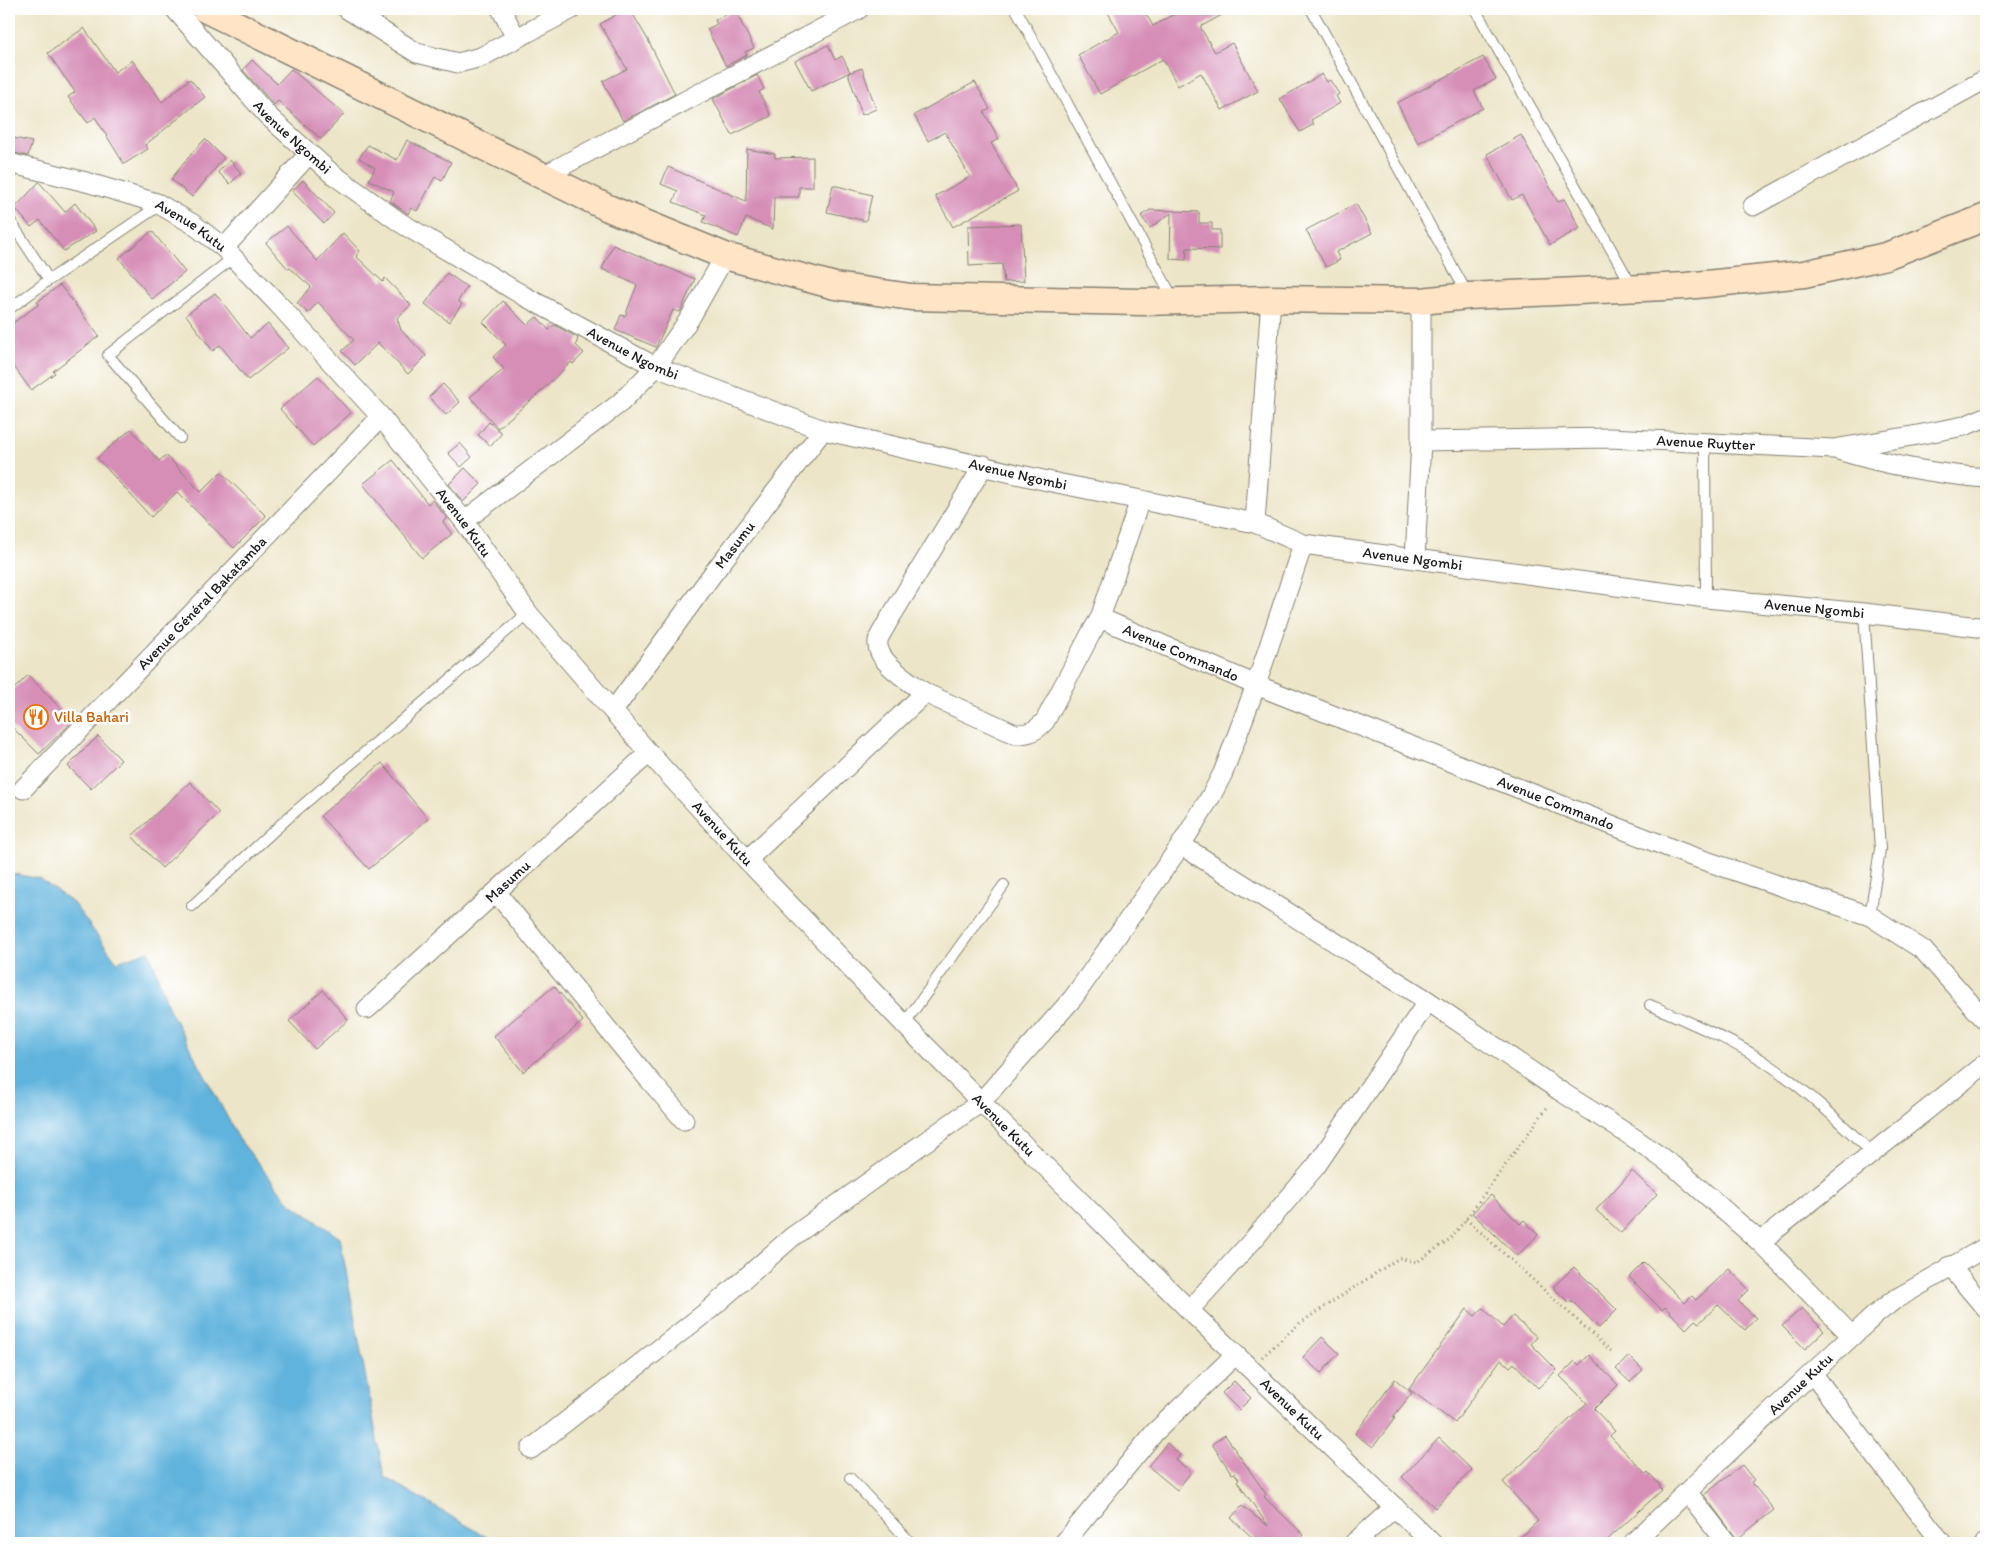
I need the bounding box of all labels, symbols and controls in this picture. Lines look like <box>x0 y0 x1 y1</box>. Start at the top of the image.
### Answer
street label: Avenue Ngombi <box>250 97 335 178</box>
street label: Avenue Kutu <box>152 195 230 256</box>
street label: Avenue Ngombi <box>584 323 681 384</box>
street label: Avenue Ruytter <box>1656 431 1756 454</box>
street label: Avenue Ngombi <box>967 454 1069 494</box>
street label: Avenue Kutu <box>432 484 495 561</box>
street label: Masumu <box>711 517 759 572</box>
street label: Avenue Général Bakatamba <box>134 532 271 674</box>
street label: Avenue Ngombi <box>1362 543 1463 574</box>
street label: Avenue Ngombi <box>1764 595 1865 622</box>
street label: Avenue Commando <box>1120 620 1241 685</box>
restaurant icon: Villa Bahari <box>23 704 49 730</box>
place label: Villa Bahari <box>54 708 129 726</box>
street label: Avenue Commando <box>1495 772 1617 834</box>
street label: Avenue Kutu <box>688 797 757 870</box>
street label: Masumu <box>481 856 535 906</box>
street label: Avenue Kutu <box>968 1089 1039 1160</box>
street label: Avenue Kutu <box>1765 1349 1837 1419</box>
street label: Avenue Kutu <box>1256 1374 1328 1444</box>

